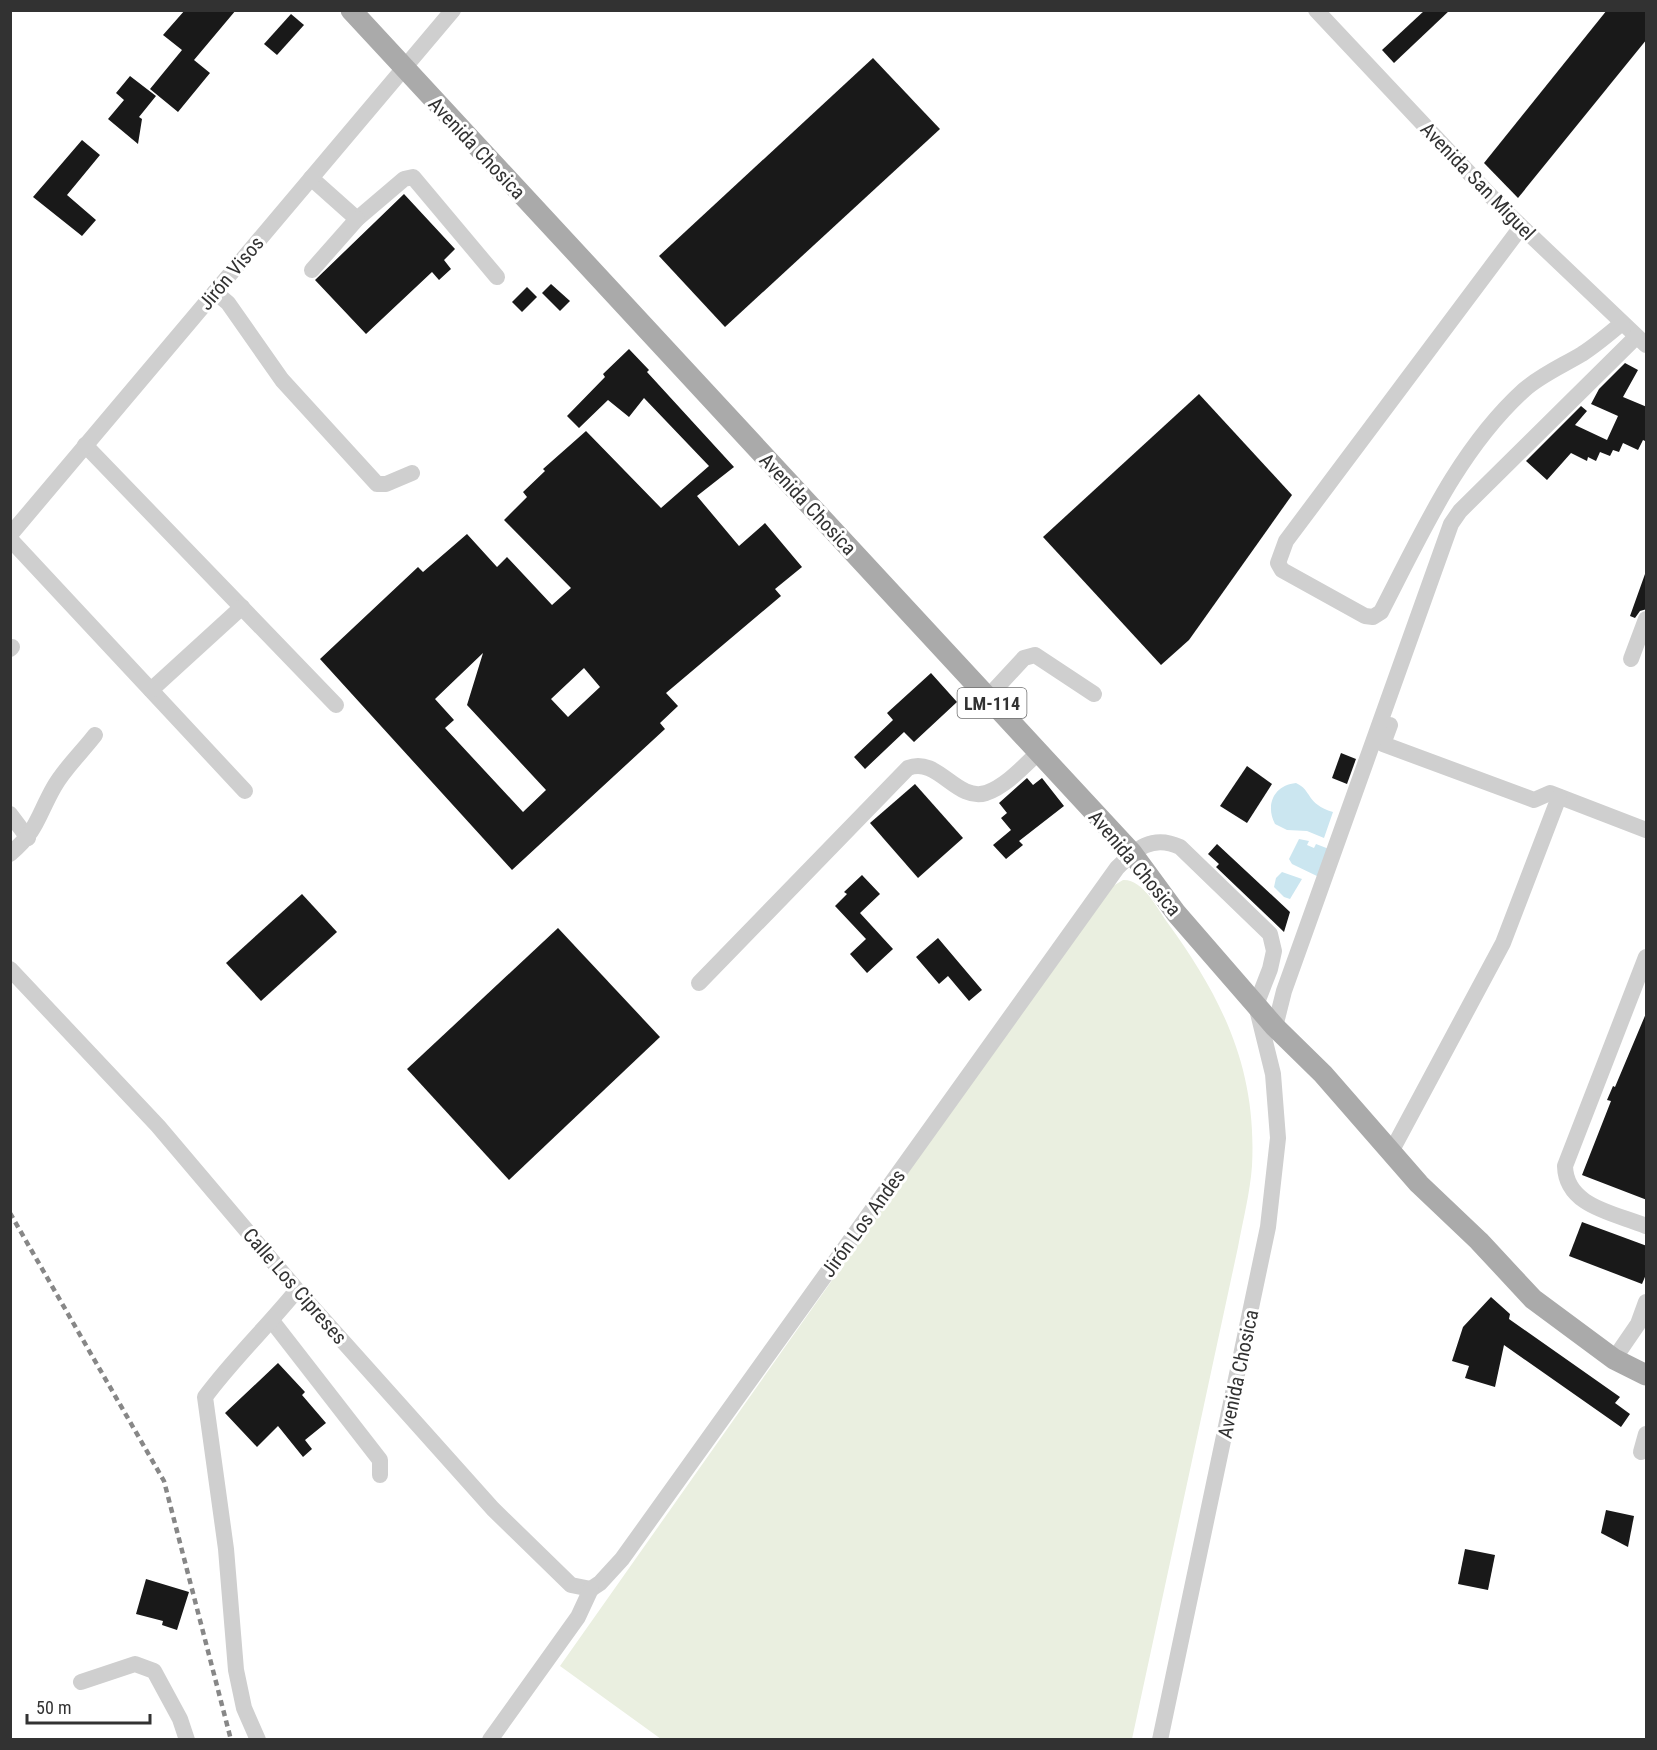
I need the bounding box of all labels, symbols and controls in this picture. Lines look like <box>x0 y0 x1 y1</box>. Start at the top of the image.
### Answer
street label: Avenida Chosica <box>424 92 530 204</box>
street label: Avenida San Miguel <box>1416 117 1540 245</box>
street label: Jirón Visos <box>193 231 269 315</box>
street label: Avenida Chosica <box>755 448 861 560</box>
road number: LM-114 <box>958 688 1026 718</box>
street label: Avenida Chosica <box>1084 805 1186 921</box>
street label: Jirón Los Andes <box>816 1164 910 1282</box>
street label: Calle Los Cipreses <box>238 1223 352 1349</box>
street label: Avenida Chosica <box>1213 1308 1263 1440</box>
scale bar <box>27 1687 150 1725</box>
text: 50 m <box>36 1697 71 1718</box>

